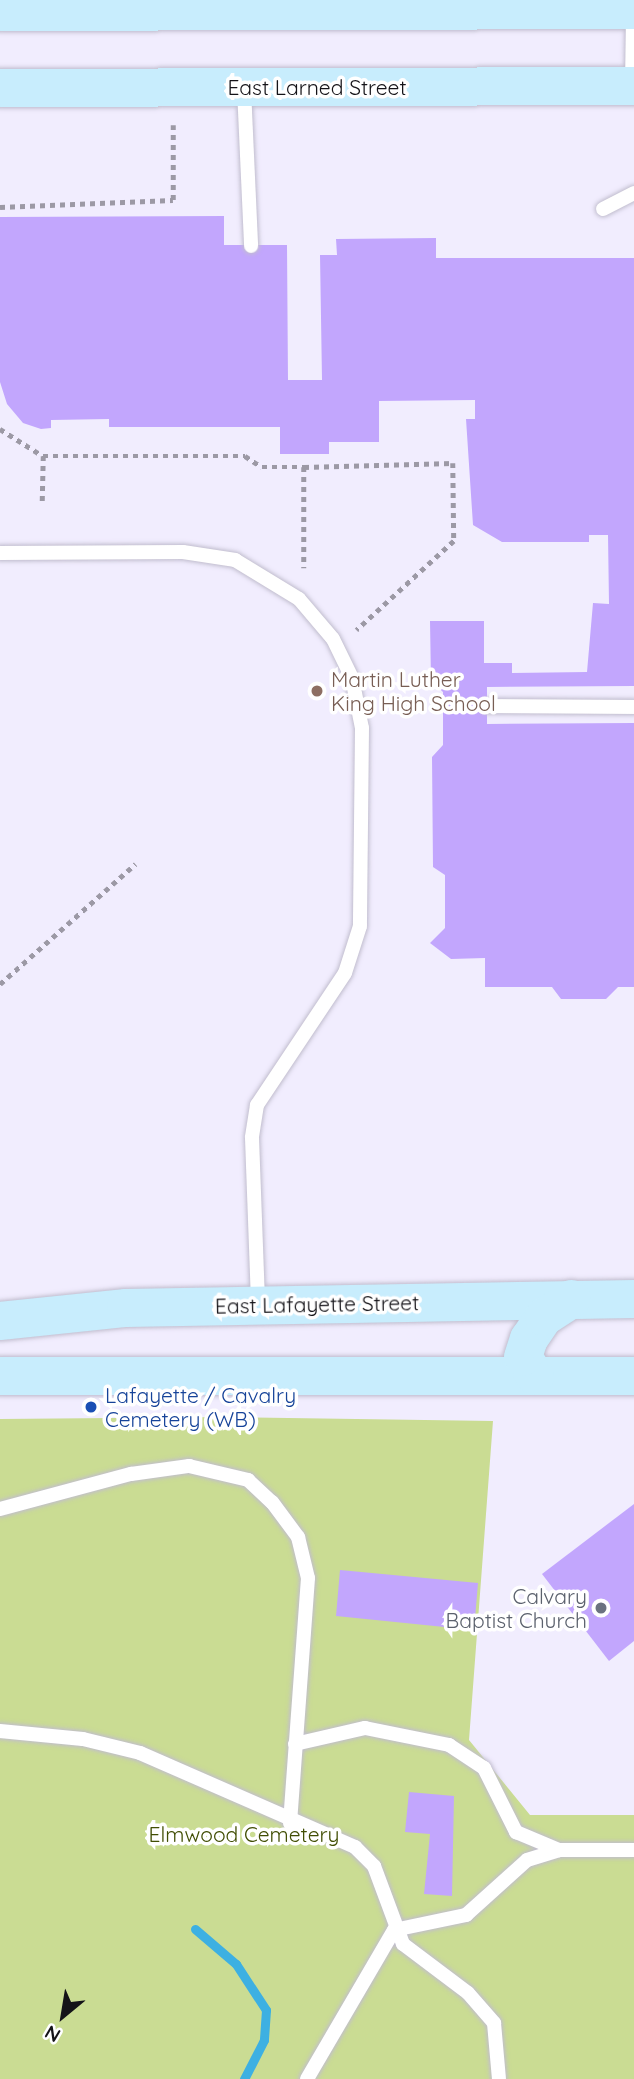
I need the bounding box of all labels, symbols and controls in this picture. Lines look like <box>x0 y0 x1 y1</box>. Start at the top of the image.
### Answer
street label: East Larned Street <box>227 74 407 100</box>
place label: Martin Luther King High School <box>331 666 496 716</box>
marker: Martin Luther King High School <box>309 683 325 699</box>
street label: East Lafayette Street <box>215 1290 419 1318</box>
place label: Lafayette / Cavalry Cemetery (WB) <box>105 1382 296 1432</box>
marker: Lafayette / Cavalry Cemetery (WB) <box>83 1399 99 1415</box>
place label: Calvary Baptist Church <box>446 1583 587 1633</box>
marker: Calvary Baptist Church <box>593 1600 609 1616</box>
park label: Elmwood Cemetery <box>148 1821 340 1847</box>
north arrow <box>28 1981 98 2051</box>
text: N <box>40 2020 65 2048</box>

